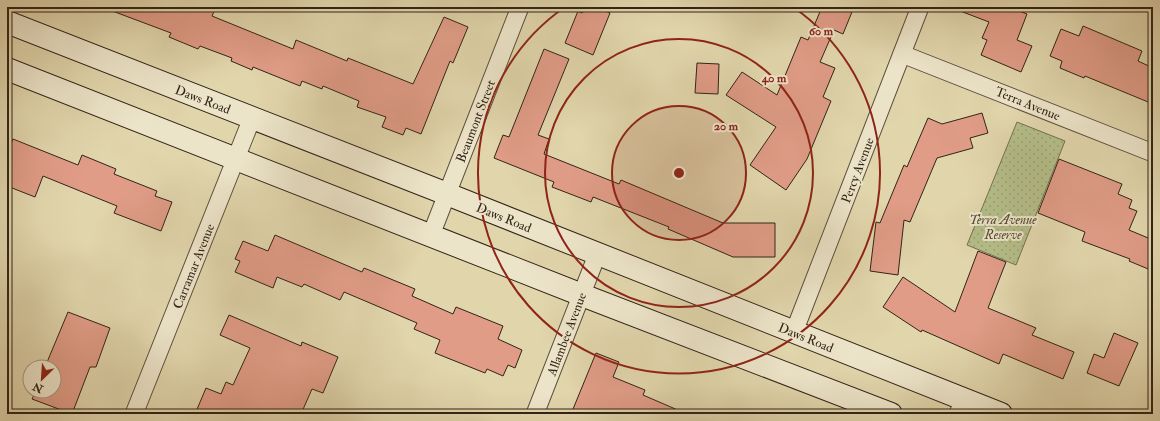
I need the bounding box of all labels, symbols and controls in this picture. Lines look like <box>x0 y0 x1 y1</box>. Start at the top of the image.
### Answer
text: 60 m <box>809 24 834 39</box>
text: 40 m <box>761 71 787 86</box>
street label: Beaumont Street <box>453 78 499 165</box>
street label: Daws Road <box>173 82 233 118</box>
street label: Terra Avenue <box>993 84 1063 124</box>
text: 20 m <box>714 119 739 134</box>
street label: Percy Avenue <box>838 135 879 206</box>
centre of rings <box>672 166 686 180</box>
street label: Daws Road <box>474 200 534 236</box>
park label: Terra Avenue Reserve <box>969 212 1037 243</box>
street label: Carramar Avenue <box>170 221 219 311</box>
street label: Allambee Avenue <box>543 290 590 379</box>
street label: Daws Road <box>776 320 836 356</box>
north arrow <box>22 359 62 399</box>
text: N <box>30 379 46 396</box>

